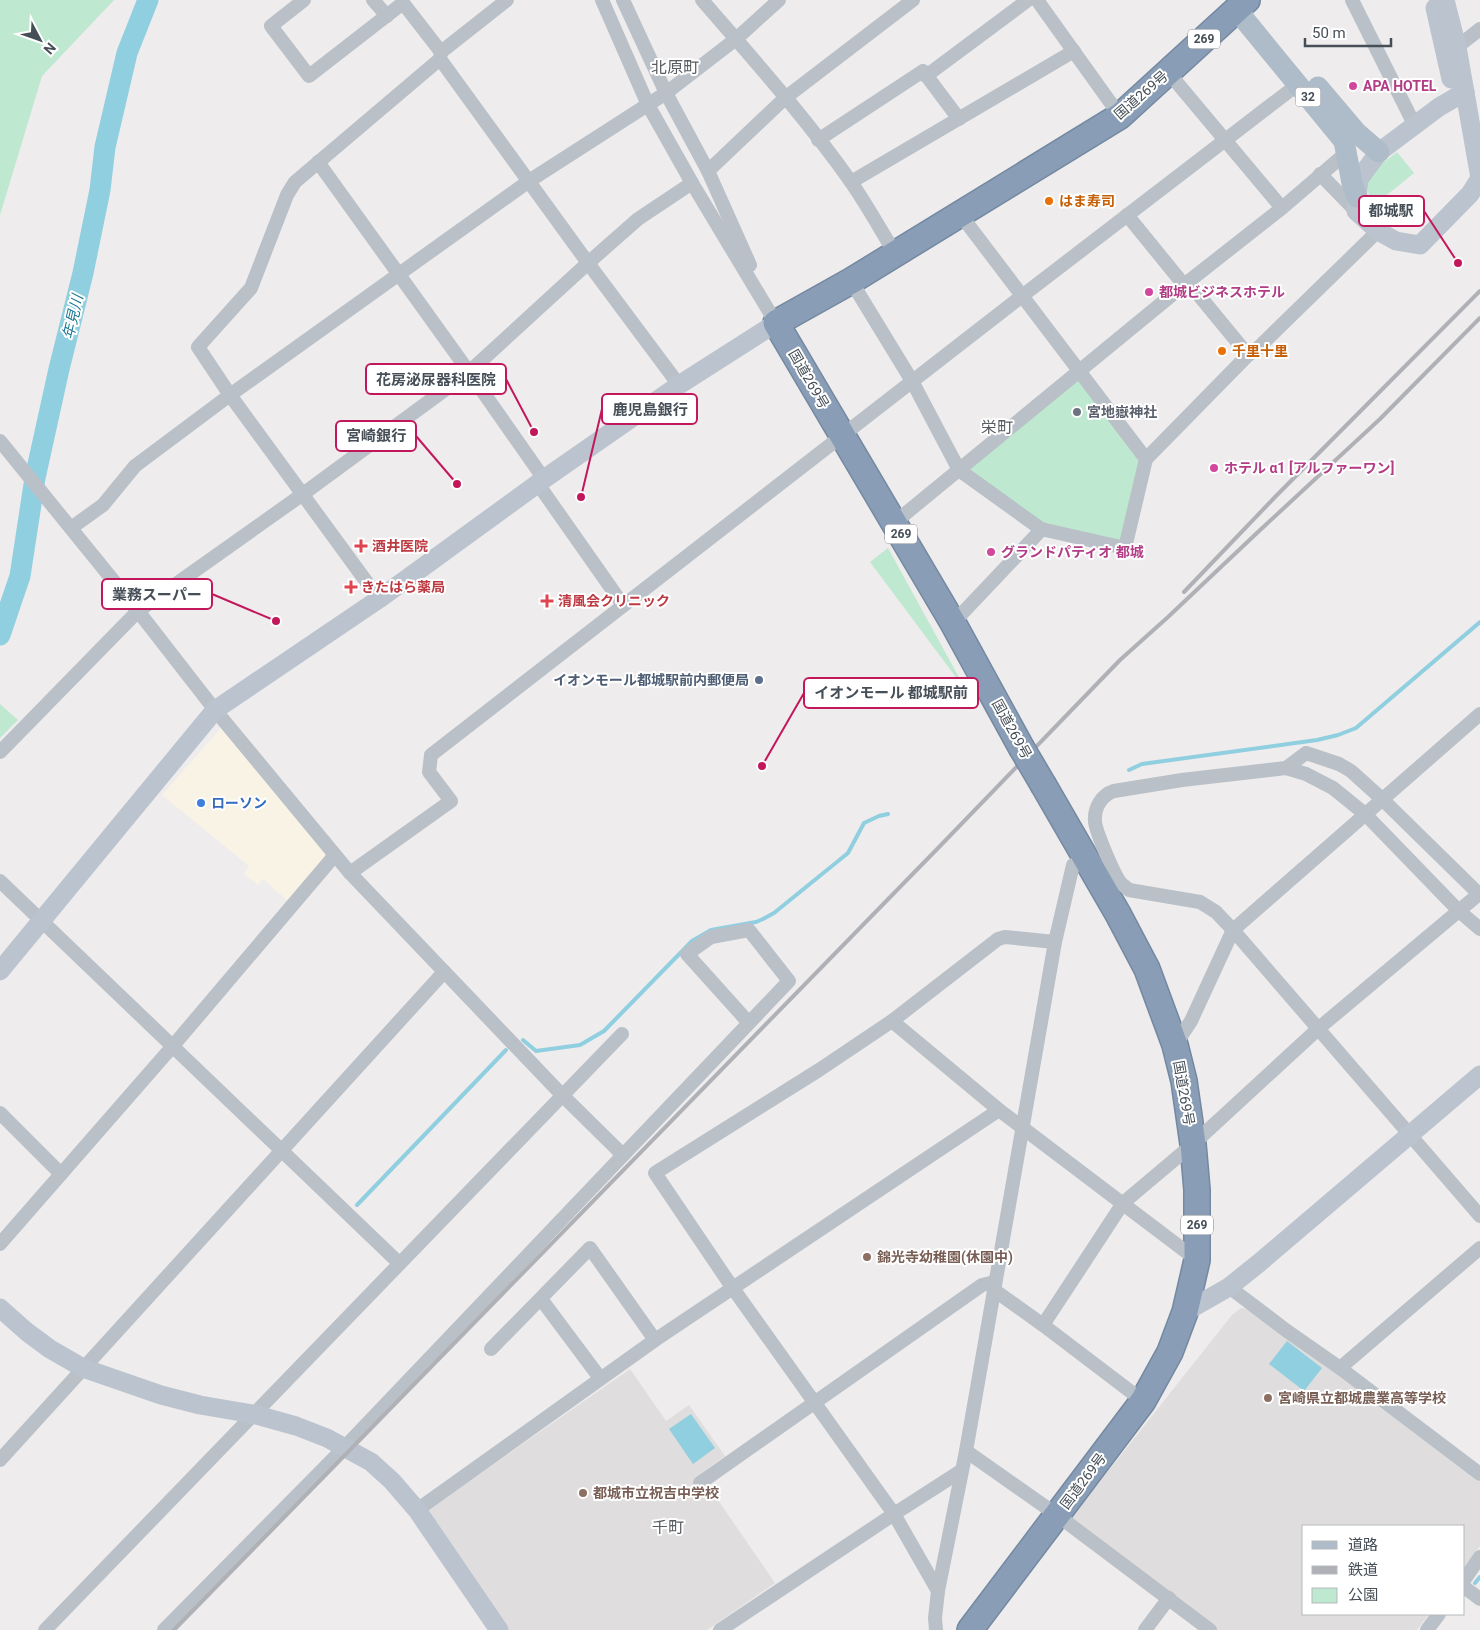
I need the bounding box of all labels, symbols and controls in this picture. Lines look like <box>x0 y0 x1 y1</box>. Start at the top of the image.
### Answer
north arrow <box>15 15 65 65</box>
scale bar <box>1305 15 1391 47</box>
text: 50 m <box>1312 24 1346 42</box>
road number: 269 <box>1188 30 1220 48</box>
text: N <box>41 40 59 58</box>
district label: 北原町 <box>651 58 699 77</box>
street label: 国道269号 <box>1111 67 1171 123</box>
place label: APA HOTEL <box>1363 78 1437 94</box>
marker: APA HOTEL <box>1347 80 1359 92</box>
road number: 32 <box>1296 88 1320 106</box>
place label: はま寿司 <box>1059 193 1115 209</box>
marker: はま寿司 <box>1043 195 1055 207</box>
callout: 都城駅 <box>1359 196 1424 226</box>
text: 都城駅 <box>1368 202 1414 220</box>
place label: 都城ビジネスホテル <box>1159 284 1285 300</box>
marker: 都城ビジネスホテル <box>1143 286 1155 298</box>
water label: 年見川 <box>59 291 87 341</box>
place label: 千里十里 <box>1232 343 1288 359</box>
marker: 千里十里 <box>1216 345 1228 357</box>
street label: 国道269号 <box>786 347 832 411</box>
callout: 花房泌尿器科医院 <box>366 364 506 394</box>
text: 花房泌尿器科医院 <box>376 371 496 389</box>
callout: 鹿児島銀行 <box>602 394 697 424</box>
text: 鹿児島銀行 <box>612 401 688 419</box>
place label: 宮地嶽神社 <box>1087 404 1157 420</box>
marker: 宮地嶽神社 <box>1071 406 1083 418</box>
district label: 栄町 <box>981 418 1013 437</box>
callout: 宮崎銀行 <box>336 421 416 451</box>
text: 宮崎銀行 <box>346 427 406 445</box>
place label: ホテル α1 [アルファーワン] <box>1224 460 1395 476</box>
marker: ホテル α1 [アルファーワン] <box>1208 462 1220 474</box>
road number: 269 <box>885 524 917 544</box>
place label: 酒井医院 <box>372 538 428 554</box>
marker: 酒井医院 <box>354 539 368 553</box>
place label: グランドパティオ 都城 <box>1001 544 1144 560</box>
marker: グランドパティオ 都城 <box>985 546 997 558</box>
callout: 業務スーパー <box>102 579 212 609</box>
place label: きたはら薬局 <box>361 579 445 595</box>
marker: きたはら薬局 <box>345 581 357 593</box>
text: 業務スーパー <box>112 586 202 604</box>
place label: 清風会クリニック <box>558 593 670 609</box>
marker: 清風会クリニック <box>540 594 554 608</box>
place label: イオンモール都城駅前内郵便局 <box>553 672 749 688</box>
marker: イオンモール都城駅前内郵便局 <box>753 674 765 686</box>
callout: イオンモール 都城駅前 <box>804 678 978 708</box>
text: イオンモール 都城駅前 <box>814 684 968 702</box>
street label: 国道269号 <box>989 696 1035 762</box>
place label: ローソン <box>211 795 267 811</box>
marker: ローソン <box>195 797 207 809</box>
street label: 国道269号 <box>1170 1059 1198 1127</box>
road number: 269 <box>1181 1216 1213 1234</box>
place label: 錦光寺幼稚園(休園中) <box>877 1249 1013 1266</box>
marker: 錦光寺幼稚園(休園中) <box>861 1251 873 1263</box>
place label: 宮崎県立都城農業高等学校 <box>1278 1390 1446 1406</box>
marker: 宮崎県立都城農業高等学校 <box>1262 1392 1274 1404</box>
street label: 国道269号 <box>1057 1450 1109 1512</box>
place label: 都城市立祝吉中学校 <box>593 1485 719 1501</box>
marker: 都城市立祝吉中学校 <box>577 1487 589 1499</box>
district label: 千町 <box>652 1518 684 1537</box>
legend <box>1302 1525 1465 1615</box>
text: 道路 <box>1348 1536 1378 1554</box>
text: 鉄道 <box>1348 1561 1378 1579</box>
text: 公園 <box>1348 1586 1378 1604</box>

